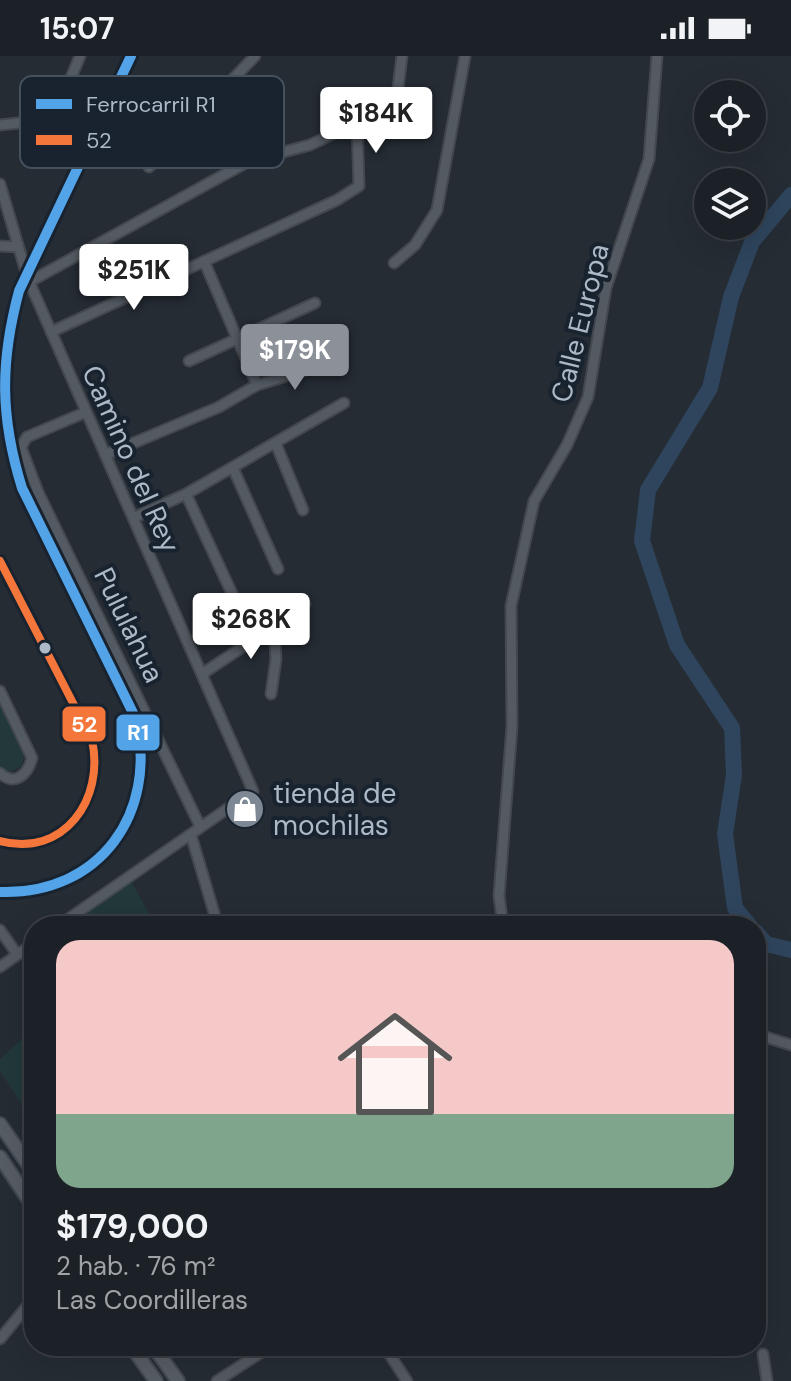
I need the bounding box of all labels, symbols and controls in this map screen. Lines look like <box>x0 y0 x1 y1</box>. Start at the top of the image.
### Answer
text: 15:07 <box>40 9 114 48</box>
legend <box>20 76 284 168</box>
map controls <box>694 80 766 240</box>
button: locate <box>694 80 766 152</box>
pin: $184K <box>320 87 432 155</box>
text: Ferrocarril R1 <box>86 90 216 119</box>
text: $184K <box>338 96 414 130</box>
text: 52 <box>86 126 112 155</box>
button: layers <box>694 168 766 240</box>
street label: Calle Europa <box>542 240 618 406</box>
pin: $251K <box>78 244 190 312</box>
text: $251K <box>97 253 171 287</box>
pin: $179K <box>239 324 351 392</box>
text: $179K <box>259 333 331 367</box>
street label: Camino del Rey <box>73 360 189 558</box>
street label: Pululahua <box>85 561 173 689</box>
pin: $268K <box>195 593 307 661</box>
text: $268K <box>211 602 291 636</box>
unlabelled marker <box>37 640 53 656</box>
line badge: 52 <box>61 705 107 743</box>
text: 52 <box>71 710 97 739</box>
line badge: R1 <box>115 713 161 752</box>
text: R1 <box>127 718 149 747</box>
place label: tienda de mochilas <box>273 775 396 844</box>
shop icon: tienda de mochilas <box>224 788 266 830</box>
icon: home <box>323 992 467 1136</box>
text: $179,000 <box>56 1204 209 1249</box>
text: 2 hab. · 76 m² <box>56 1249 216 1283</box>
text: Las Coordilleras <box>56 1283 248 1317</box>

